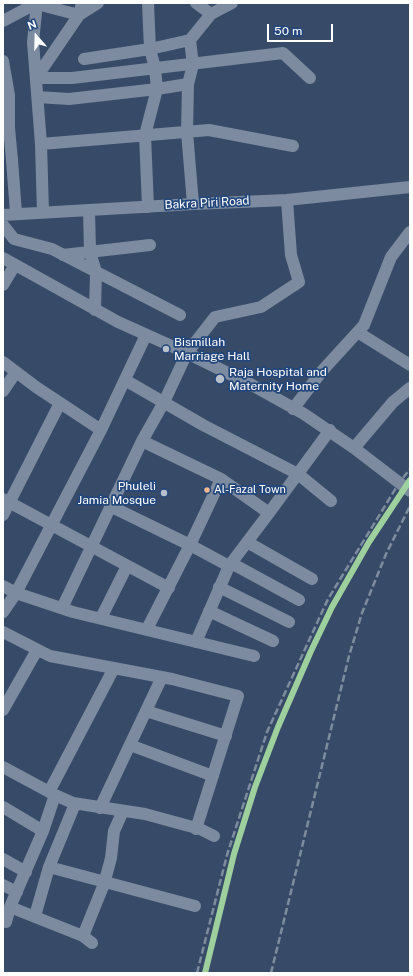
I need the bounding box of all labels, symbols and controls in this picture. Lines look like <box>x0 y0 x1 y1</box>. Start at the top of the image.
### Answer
north arrow <box>16 16 56 56</box>
scale bar <box>269 16 335 42</box>
text: N <box>26 18 38 32</box>
text: 50 m <box>274 24 302 38</box>
street label: Bakra Piri Road <box>164 194 250 212</box>
place label: Bismillah Marriage Hall <box>174 335 250 363</box>
marker: Bismillah Marriage Hall <box>161 344 171 354</box>
place label: Raja Hospital and Maternity Home <box>229 365 327 393</box>
marker: Raja Hospital and Maternity Home <box>214 373 226 385</box>
place label: Phuleli Jamia Mosque <box>78 479 156 507</box>
place label: Al-Fazal Town <box>214 483 286 497</box>
marker: Al-Fazal Town <box>202 485 212 495</box>
marker: Phuleli Jamia Mosque <box>159 488 169 498</box>

